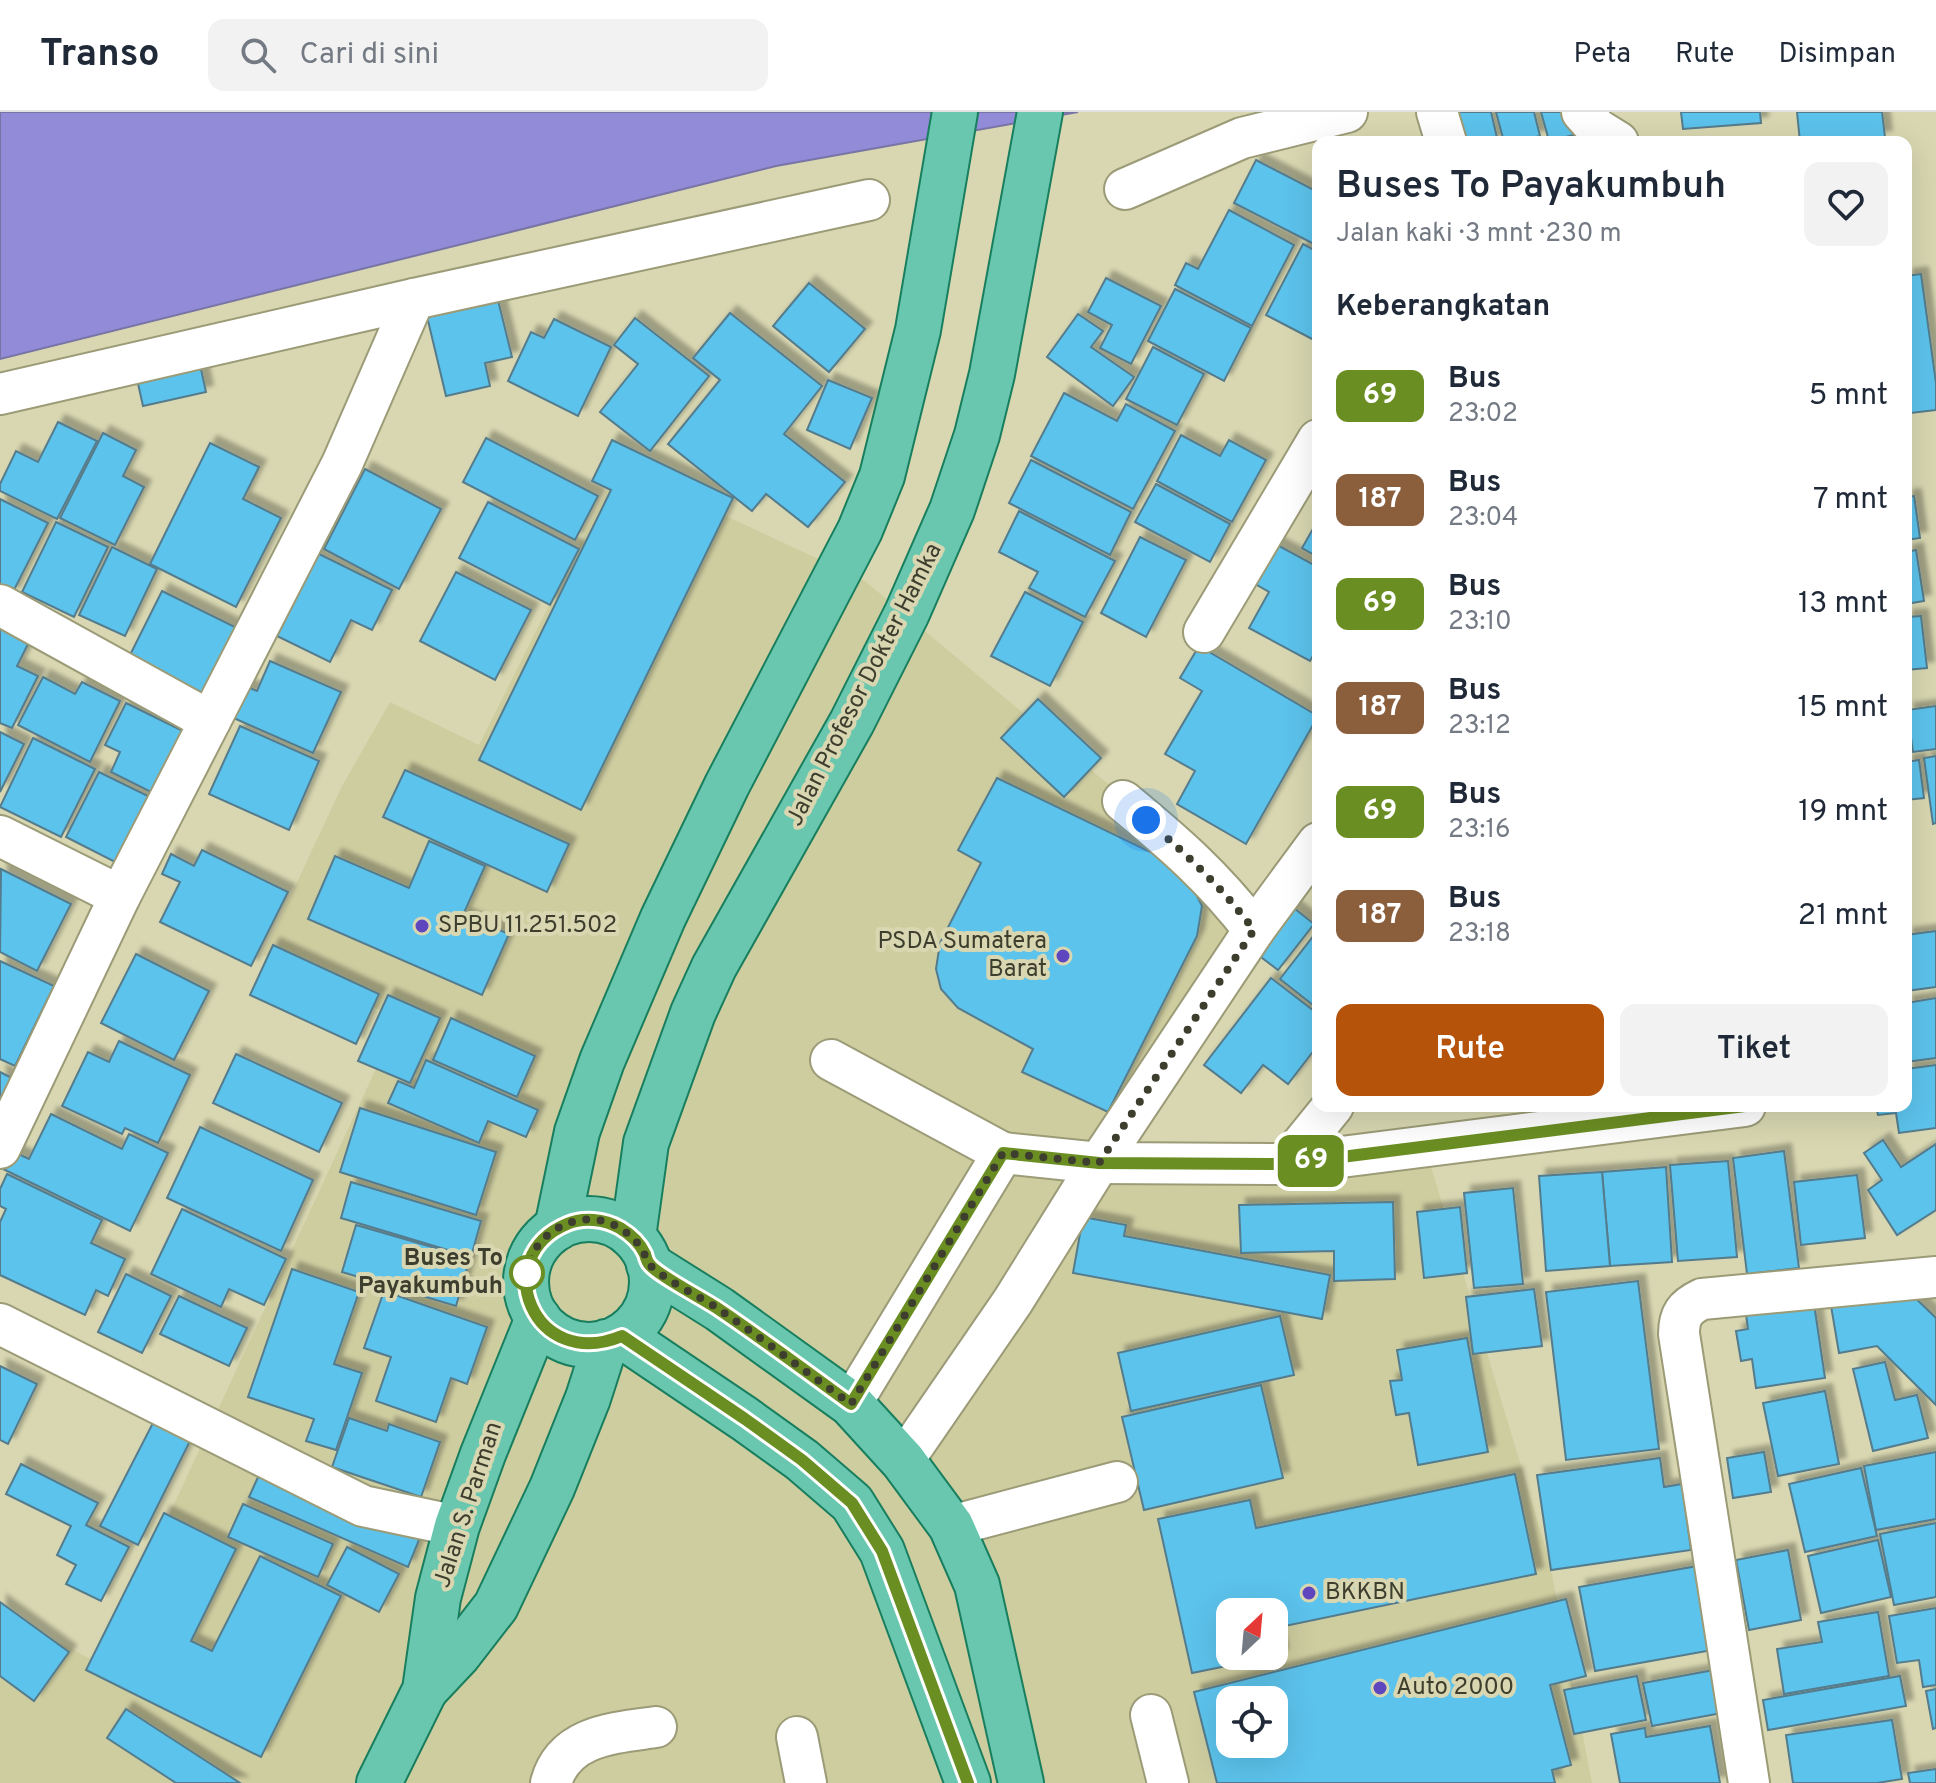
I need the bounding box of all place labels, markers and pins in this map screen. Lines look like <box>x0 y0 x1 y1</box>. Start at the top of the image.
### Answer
place label: SPBU 11.251.502 <box>438 911 617 941</box>
marker: SPBU 11.251.502 <box>413 917 431 935</box>
place label: PSDA Sumatera Barat <box>877 927 1047 985</box>
marker: PSDA Sumatera Barat <box>1054 947 1072 965</box>
place label: Buses To Payakumbuh <box>358 1244 503 1302</box>
marker: Buses To Payakumbuh <box>510 1256 544 1290</box>
place label: BKKBN <box>1325 1578 1405 1608</box>
marker: BKKBN <box>1300 1584 1318 1602</box>
place label: Auto 2000 <box>1396 1673 1514 1703</box>
marker: Auto 2000 <box>1371 1679 1389 1697</box>

